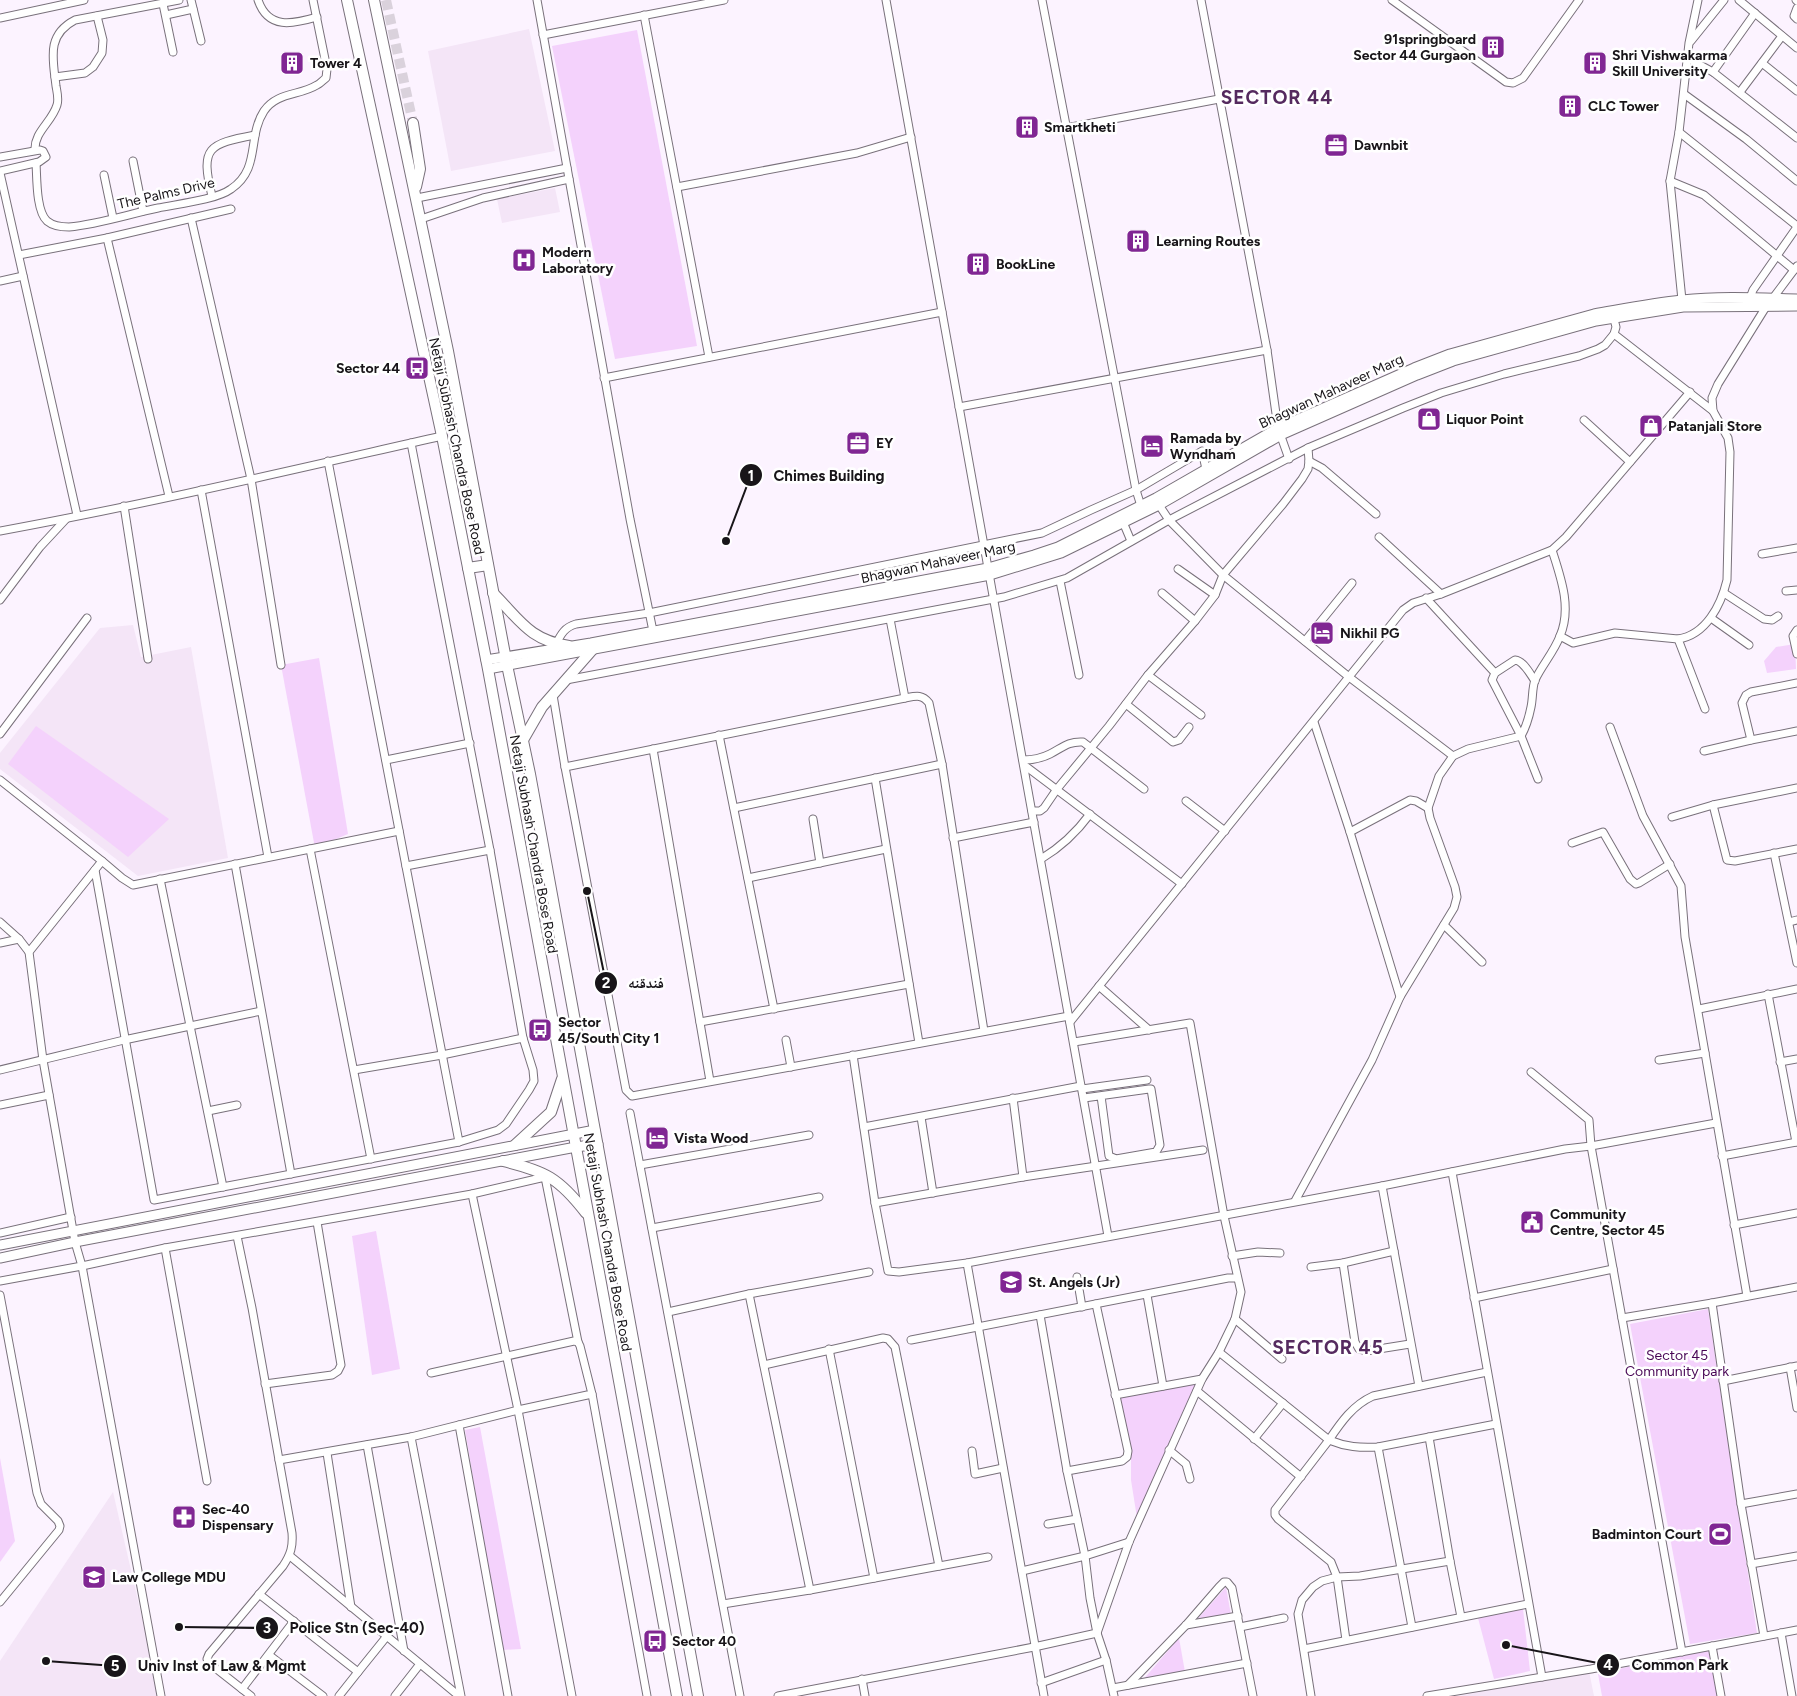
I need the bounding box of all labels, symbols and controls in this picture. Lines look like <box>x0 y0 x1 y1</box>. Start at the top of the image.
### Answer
place label: 91springboard Sector 44 Gurgaon <box>1353 31 1476 64</box>
building icon: 91springboard Sector 44 Gurgaon <box>1480 34 1506 60</box>
place label: Shri Vishwakarma Skill University <box>1612 47 1727 80</box>
building icon: Tower 4 <box>279 50 305 76</box>
building icon: Shri Vishwakarma Skill University <box>1582 50 1608 76</box>
place label: Tower 4 <box>310 55 362 72</box>
district label: SECTOR 44 <box>1221 86 1333 109</box>
building icon: CLC Tower <box>1557 93 1583 119</box>
place label: CLC Tower <box>1588 98 1659 115</box>
building icon: Smartkheti <box>1014 114 1040 140</box>
place label: Smartkheti <box>1044 119 1116 136</box>
office icon: Dawnbit <box>1323 132 1349 158</box>
place label: Dawnbit <box>1354 137 1409 154</box>
street label: The Palms Drive <box>116 174 217 213</box>
building icon: Learning Routes <box>1125 228 1151 254</box>
place label: Learning Routes <box>1156 233 1261 250</box>
place label: Modern Laboratory <box>542 244 614 277</box>
hospital icon: Modern Laboratory <box>511 247 537 273</box>
building icon: BookLine <box>965 251 991 277</box>
place label: BookLine <box>996 256 1056 273</box>
street label: Netaji Subhash Chandra Bose Road <box>425 336 488 556</box>
street label: Bhagwan Mahaveer Marg <box>1256 351 1406 432</box>
bus stop icon: Sector 44 <box>404 355 430 381</box>
place label: Sector 44 <box>336 360 400 377</box>
shop icon: Liquor Point <box>1416 406 1442 432</box>
place label: Liquor Point <box>1446 411 1524 428</box>
shop icon: Patanjali Store <box>1638 413 1664 439</box>
place label: Patanjali Store <box>1668 418 1762 435</box>
office icon: EY <box>845 430 871 456</box>
place label: Ramada by Wyndham <box>1170 430 1242 463</box>
hotel icon: Ramada by Wyndham <box>1139 433 1165 459</box>
place label: EY <box>876 435 893 452</box>
callout: Chimes Building <box>739 460 895 490</box>
text: 1 <box>748 467 754 485</box>
text: Chimes Building <box>773 467 885 485</box>
street label: Bhagwan Mahaveer Marg <box>859 538 1017 587</box>
hotel icon: Nikhil PG <box>1309 620 1335 646</box>
place label: Nikhil PG <box>1340 625 1400 642</box>
street label: Netaji Subhash Chandra Bose Road <box>506 733 561 955</box>
callout: فندقنه <box>593 968 674 998</box>
text: 2 <box>602 974 611 992</box>
text: فندقنه <box>628 974 664 992</box>
place label: Sector 45/South City 1 <box>558 1014 659 1047</box>
bus stop icon: Sector 45/South City 1 <box>527 1017 553 1043</box>
hotel icon: Vista Wood <box>644 1125 670 1151</box>
place label: Vista Wood <box>674 1130 748 1147</box>
street label: Netaji Subhash Chandra Bose Road <box>580 1131 635 1353</box>
place label: Community Centre, Sector 45 <box>1550 1206 1665 1239</box>
public building icon: Community Centre, Sector 45 <box>1519 1209 1545 1235</box>
school or university icon: St. Angels (Jr) <box>998 1269 1024 1295</box>
place label: St. Angels (Jr) <box>1028 1274 1120 1291</box>
district label: SECTOR 45 <box>1272 1336 1384 1359</box>
park label: Sector 45 Community park <box>1625 1347 1729 1380</box>
place label: Sec-40 Dispensary <box>202 1501 274 1534</box>
pharmacy icon: Sec-40 Dispensary <box>171 1504 197 1530</box>
sports icon: Badminton Court <box>1707 1521 1733 1547</box>
place label: Badminton Court <box>1592 1526 1702 1543</box>
school or university icon: Law College MDU <box>81 1564 107 1590</box>
place label: Law College MDU <box>112 1569 226 1586</box>
callout: Police Stn (Sec-40) <box>255 1613 435 1643</box>
text: 3 <box>263 1619 271 1637</box>
text: Police Stn (Sec-40) <box>290 1619 425 1637</box>
bus stop icon: Sector 40 <box>642 1628 668 1654</box>
place label: Sector 40 <box>672 1633 736 1650</box>
callout: Common Park <box>1596 1650 1738 1680</box>
callout: Univ Inst of Law & Mgmt <box>103 1651 317 1681</box>
text: 4 <box>1603 1656 1613 1674</box>
text: Common Park <box>1631 1656 1729 1674</box>
text: 5 <box>111 1657 120 1675</box>
text: Univ Inst of Law & Mgmt <box>138 1657 306 1675</box>

